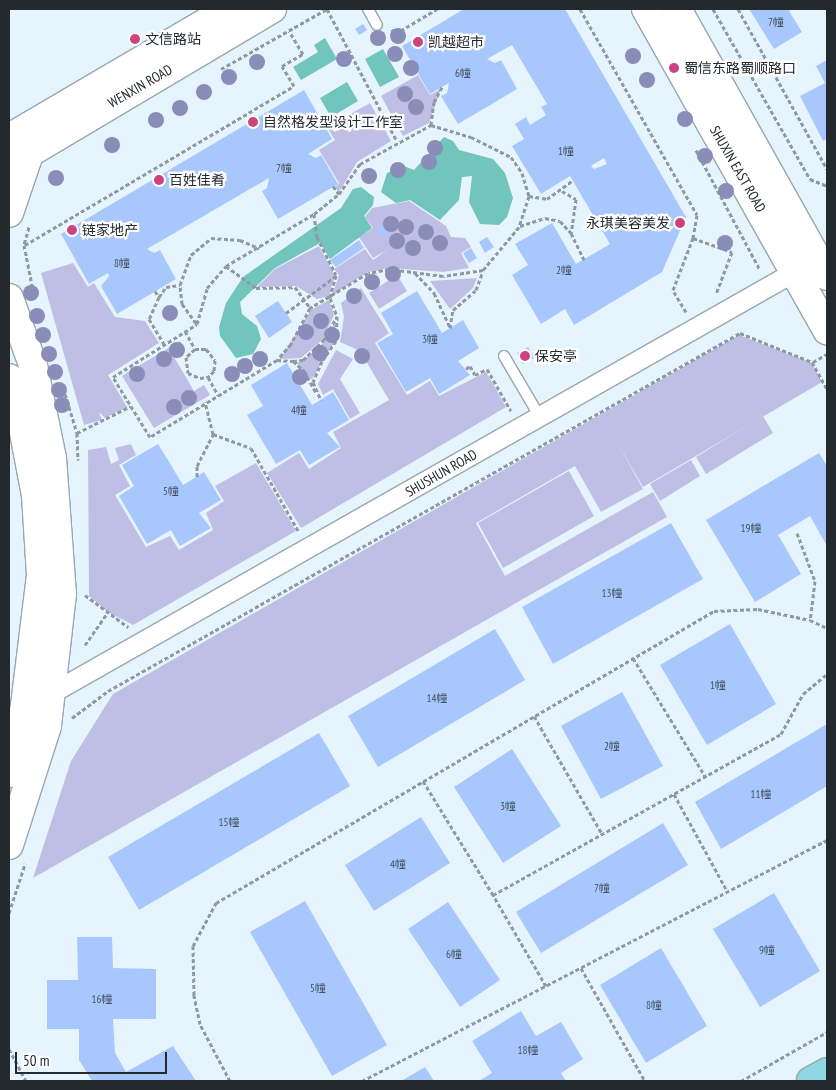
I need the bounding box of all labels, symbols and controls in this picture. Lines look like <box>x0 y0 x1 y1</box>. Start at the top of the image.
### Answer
house number: 7幢 <box>768 15 784 29</box>
place label: 文信路站 <box>145 31 201 47</box>
marker: 文信路站 <box>129 33 141 45</box>
place label: 凯越超市 <box>428 34 484 50</box>
marker: 凯越超市 <box>412 36 424 48</box>
place label: 蜀信东路蜀顺路口 <box>684 60 796 76</box>
street label: WENXIN ROAD <box>105 61 175 111</box>
marker: 蜀信东路蜀顺路口 <box>668 62 680 74</box>
house number: 6幢 <box>455 66 471 80</box>
place label: 自然格发型设计工作室 <box>263 114 403 130</box>
marker: 自然格发型设计工作室 <box>247 116 259 128</box>
street label: SHUXIN EAST ROAD <box>706 123 770 215</box>
house number: 1幢 <box>558 144 574 158</box>
house number: 7幢 <box>276 161 292 175</box>
place label: 百姓佳肴 <box>169 172 225 188</box>
marker: 百姓佳肴 <box>153 174 165 186</box>
place label: 永琪美容美发 <box>586 215 670 231</box>
marker: 永琪美容美发 <box>674 217 686 229</box>
place label: 链家地产 <box>82 222 138 238</box>
marker: 链家地产 <box>66 224 78 236</box>
house number: 8幢 <box>114 256 130 270</box>
house number: 2幢 <box>556 263 572 277</box>
house number: 3幢 <box>422 332 438 346</box>
place label: 保安亭 <box>535 348 577 364</box>
marker: 保安亭 <box>519 350 531 362</box>
house number: 4幢 <box>291 403 307 417</box>
street label: SHUSHUN ROAD <box>402 446 480 500</box>
house number: 5幢 <box>163 484 179 498</box>
house number: 19幢 <box>741 521 761 535</box>
house number: 13幢 <box>602 586 622 600</box>
house number: 1幢 <box>710 678 726 692</box>
house number: 14幢 <box>427 691 447 705</box>
house number: 2幢 <box>604 739 620 753</box>
house number: 11幢 <box>751 787 771 801</box>
house number: 3幢 <box>500 799 516 813</box>
house number: 15幢 <box>219 815 239 829</box>
house number: 4幢 <box>390 857 406 871</box>
house number: 7幢 <box>594 881 610 895</box>
house number: 9幢 <box>759 943 775 957</box>
house number: 6幢 <box>446 947 462 961</box>
house number: 5幢 <box>310 981 326 995</box>
house number: 16幢 <box>92 992 112 1006</box>
house number: 8幢 <box>646 998 662 1012</box>
scale bar <box>18 1042 170 1074</box>
house number: 18幢 <box>518 1043 538 1057</box>
text: 50 m <box>23 1051 49 1070</box>

